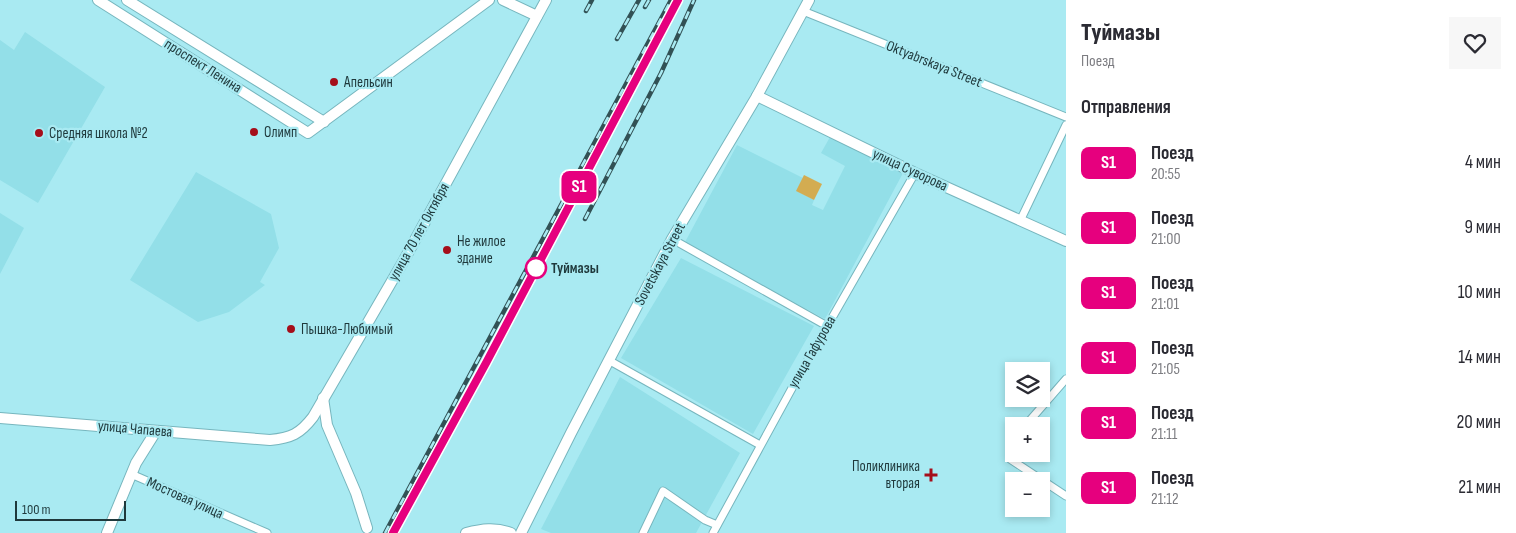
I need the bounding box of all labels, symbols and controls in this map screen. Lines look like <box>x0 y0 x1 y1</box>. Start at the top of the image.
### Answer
button: heart <box>1449 17 1501 69</box>
text: Туймазы <box>1081 18 1160 47</box>
street label: проспект Ленина <box>161 35 245 97</box>
street label: Oktyabrskaya Street <box>883 36 985 92</box>
text: Поезд <box>1081 52 1114 71</box>
place label: Апельсин <box>343 73 393 92</box>
marker: Апельсин <box>328 76 340 88</box>
text: Отправления <box>1081 96 1171 119</box>
place label: Олимп <box>264 123 297 142</box>
place label: Средняя школа №2 <box>49 124 148 143</box>
marker: Олимп <box>248 126 260 138</box>
marker: Средняя школа №2 <box>33 127 45 139</box>
text: Поезд <box>1151 142 1194 165</box>
street label: улица Суворова <box>869 144 951 196</box>
text: 4 мин <box>1465 151 1501 174</box>
text: S1 <box>1101 152 1116 173</box>
text: 20:55 <box>1151 165 1180 184</box>
line badge: S1 <box>556 171 602 203</box>
text: S1 <box>571 176 587 197</box>
street label: улица 70 лет Октября <box>384 180 454 284</box>
text: Поезд <box>1151 207 1194 230</box>
text: 9 мин <box>1464 216 1501 239</box>
text: S1 <box>1101 217 1116 238</box>
street label: Sovetskaya Street <box>630 219 690 309</box>
text: 21:00 <box>1151 230 1181 249</box>
place label: Не жилое здание <box>457 232 506 268</box>
marker: Не жилое здание <box>441 244 453 256</box>
marker: Туймазы <box>525 257 547 279</box>
place label: Туймазы <box>551 259 599 278</box>
text: Поезд <box>1151 272 1194 295</box>
text: 10 мин <box>1458 281 1501 304</box>
text: S1 <box>1101 282 1116 303</box>
text: 21:01 <box>1151 295 1179 314</box>
street label: улица Гафурова <box>784 312 840 391</box>
place label: Пышка-Любимый <box>301 320 393 339</box>
marker: Пышка-Любимый <box>285 323 297 335</box>
text: Поезд <box>1151 337 1194 360</box>
text: 14 мин <box>1458 346 1501 369</box>
text: S1 <box>1101 347 1116 368</box>
text: 21:05 <box>1151 360 1180 379</box>
map controls <box>1005 362 1050 517</box>
button: layers <box>1005 362 1050 407</box>
text: Поезд <box>1151 402 1194 425</box>
text: 20 мин <box>1457 411 1501 434</box>
text: S1 <box>1101 412 1116 433</box>
street label: улица Чапаева <box>97 416 173 442</box>
button: + <box>1005 417 1050 462</box>
text: 21:11 <box>1151 425 1177 444</box>
place label: Поликлиника вторая <box>852 457 920 493</box>
text: Поезд <box>1151 467 1194 490</box>
marker: Поликлиника вторая <box>924 468 938 482</box>
button: − <box>1005 472 1050 517</box>
street label: Мостовая улица <box>144 473 226 523</box>
text: 21 мин <box>1458 476 1501 499</box>
text: S1 <box>1101 477 1116 498</box>
text: 21:12 <box>1151 490 1179 509</box>
scale bar <box>15 498 126 521</box>
text: 100 m <box>22 501 51 518</box>

